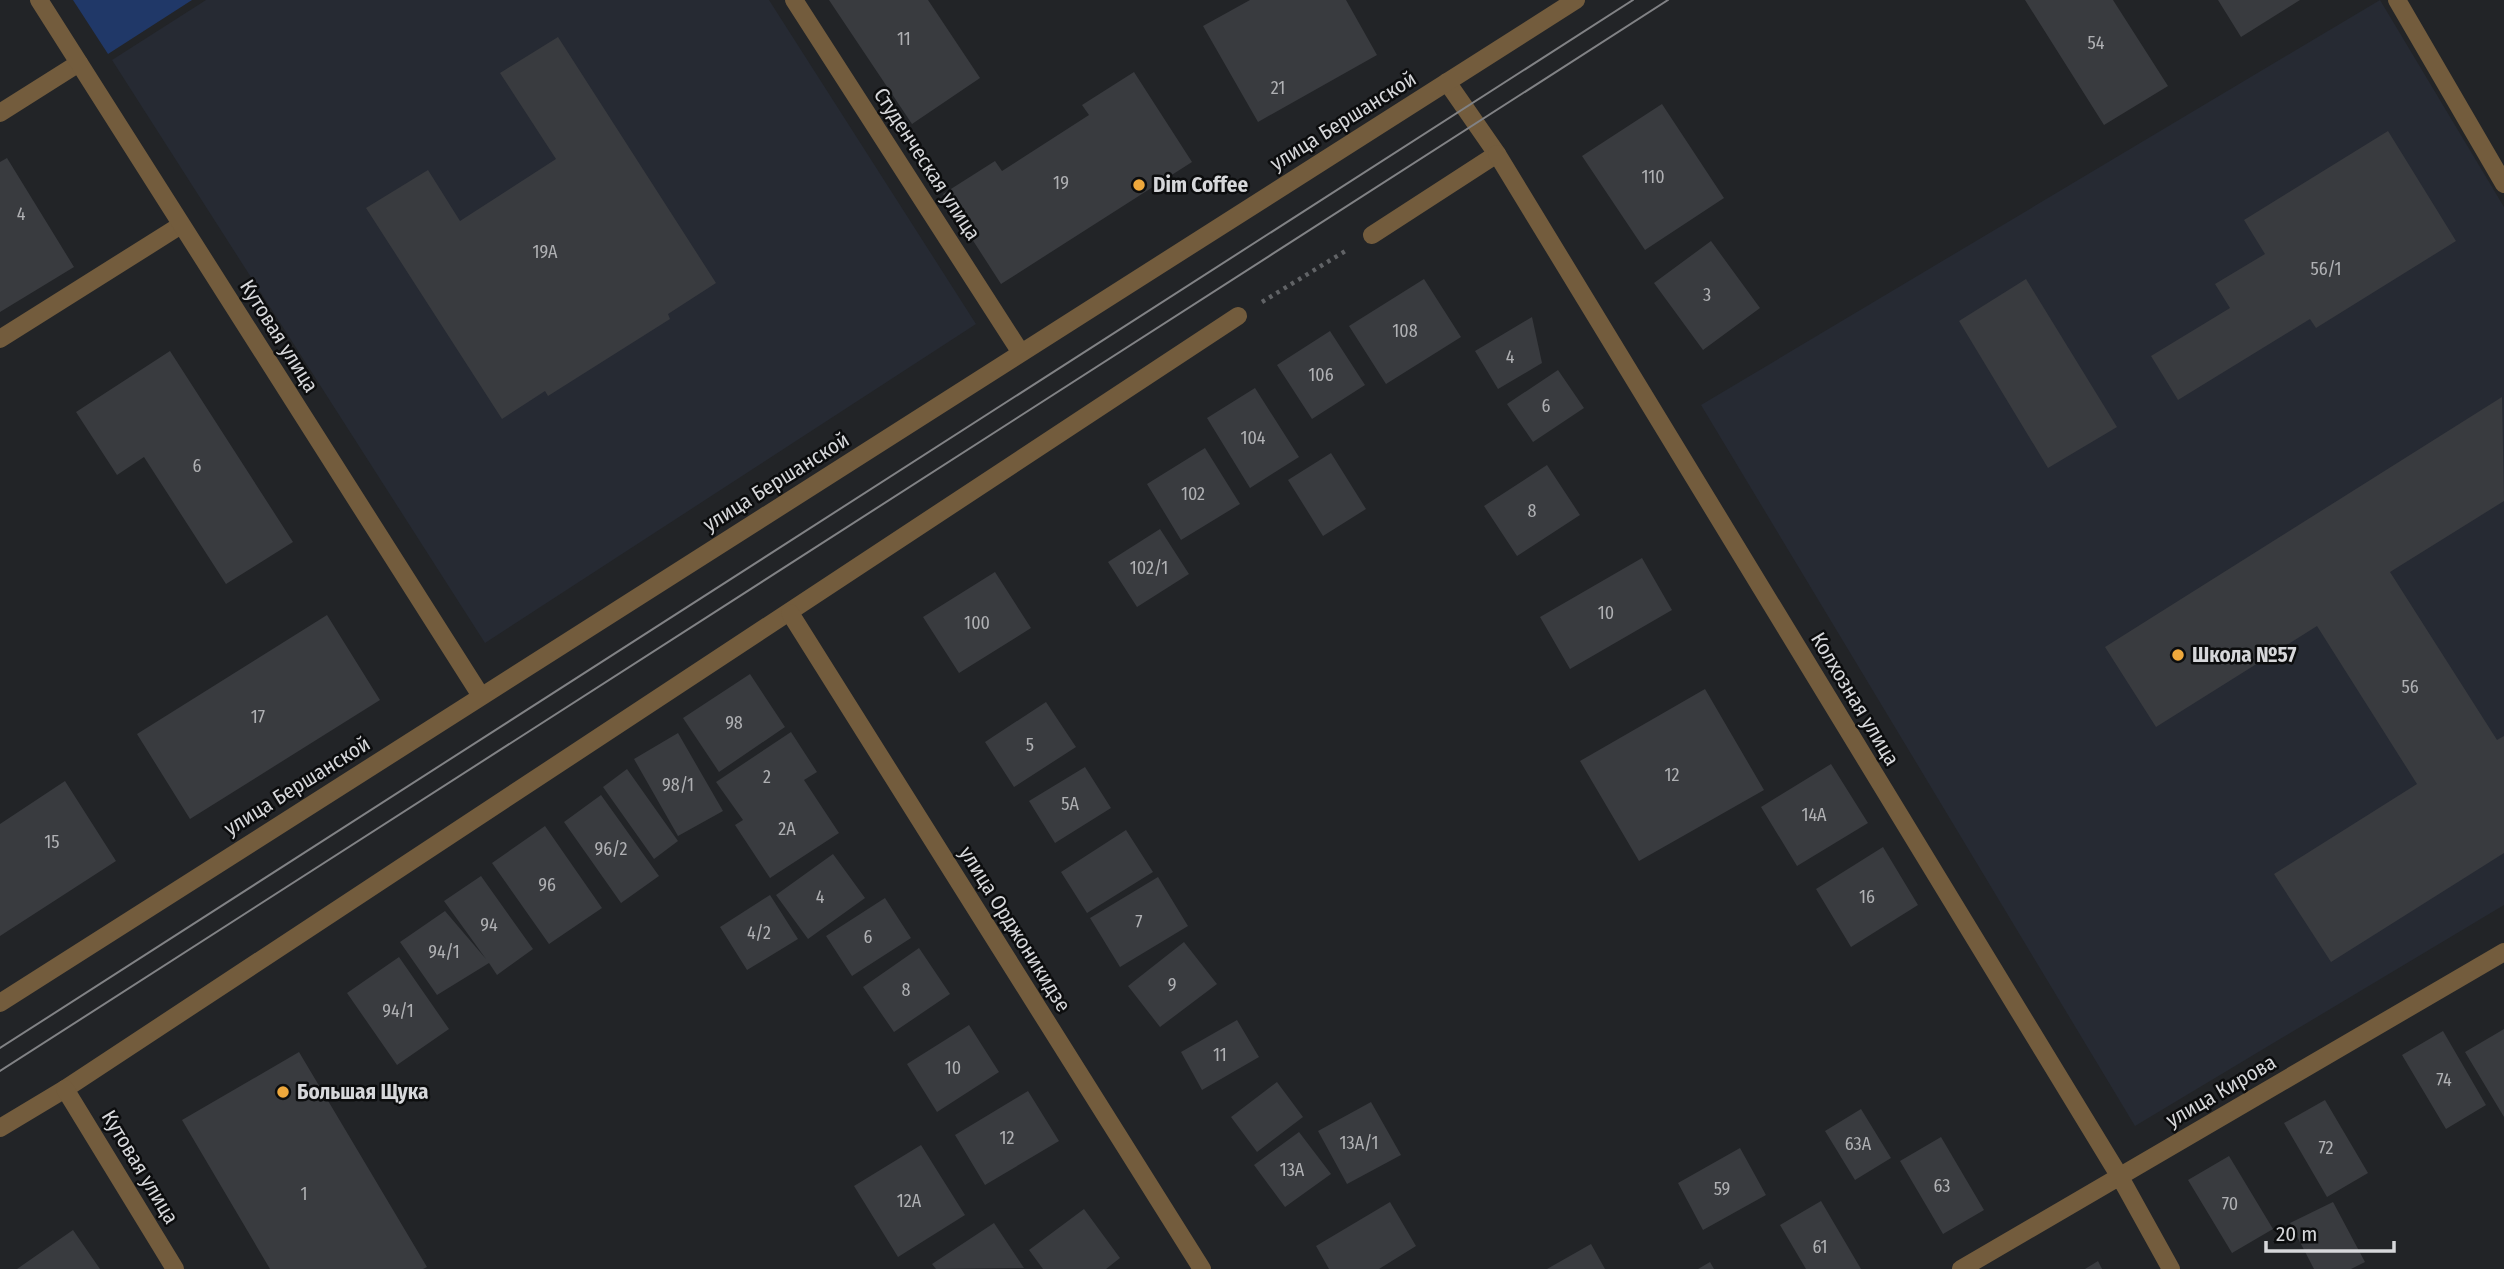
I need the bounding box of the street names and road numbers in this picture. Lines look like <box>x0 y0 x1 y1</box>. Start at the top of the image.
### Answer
street label: улица Бершанской <box>1265 66 1421 176</box>
street label: Студенческая улица <box>868 83 986 245</box>
street label: Кутовая улица <box>234 275 324 397</box>
street label: улица Бершанской <box>698 427 854 537</box>
street label: Колхозная улица <box>1805 628 1905 770</box>
street label: улица Бершанской <box>219 731 375 841</box>
street label: улица Орджоникидзе <box>954 841 1076 1017</box>
street label: улица Кирова <box>2161 1049 2281 1133</box>
street label: Кутовая улица <box>96 1105 184 1229</box>

